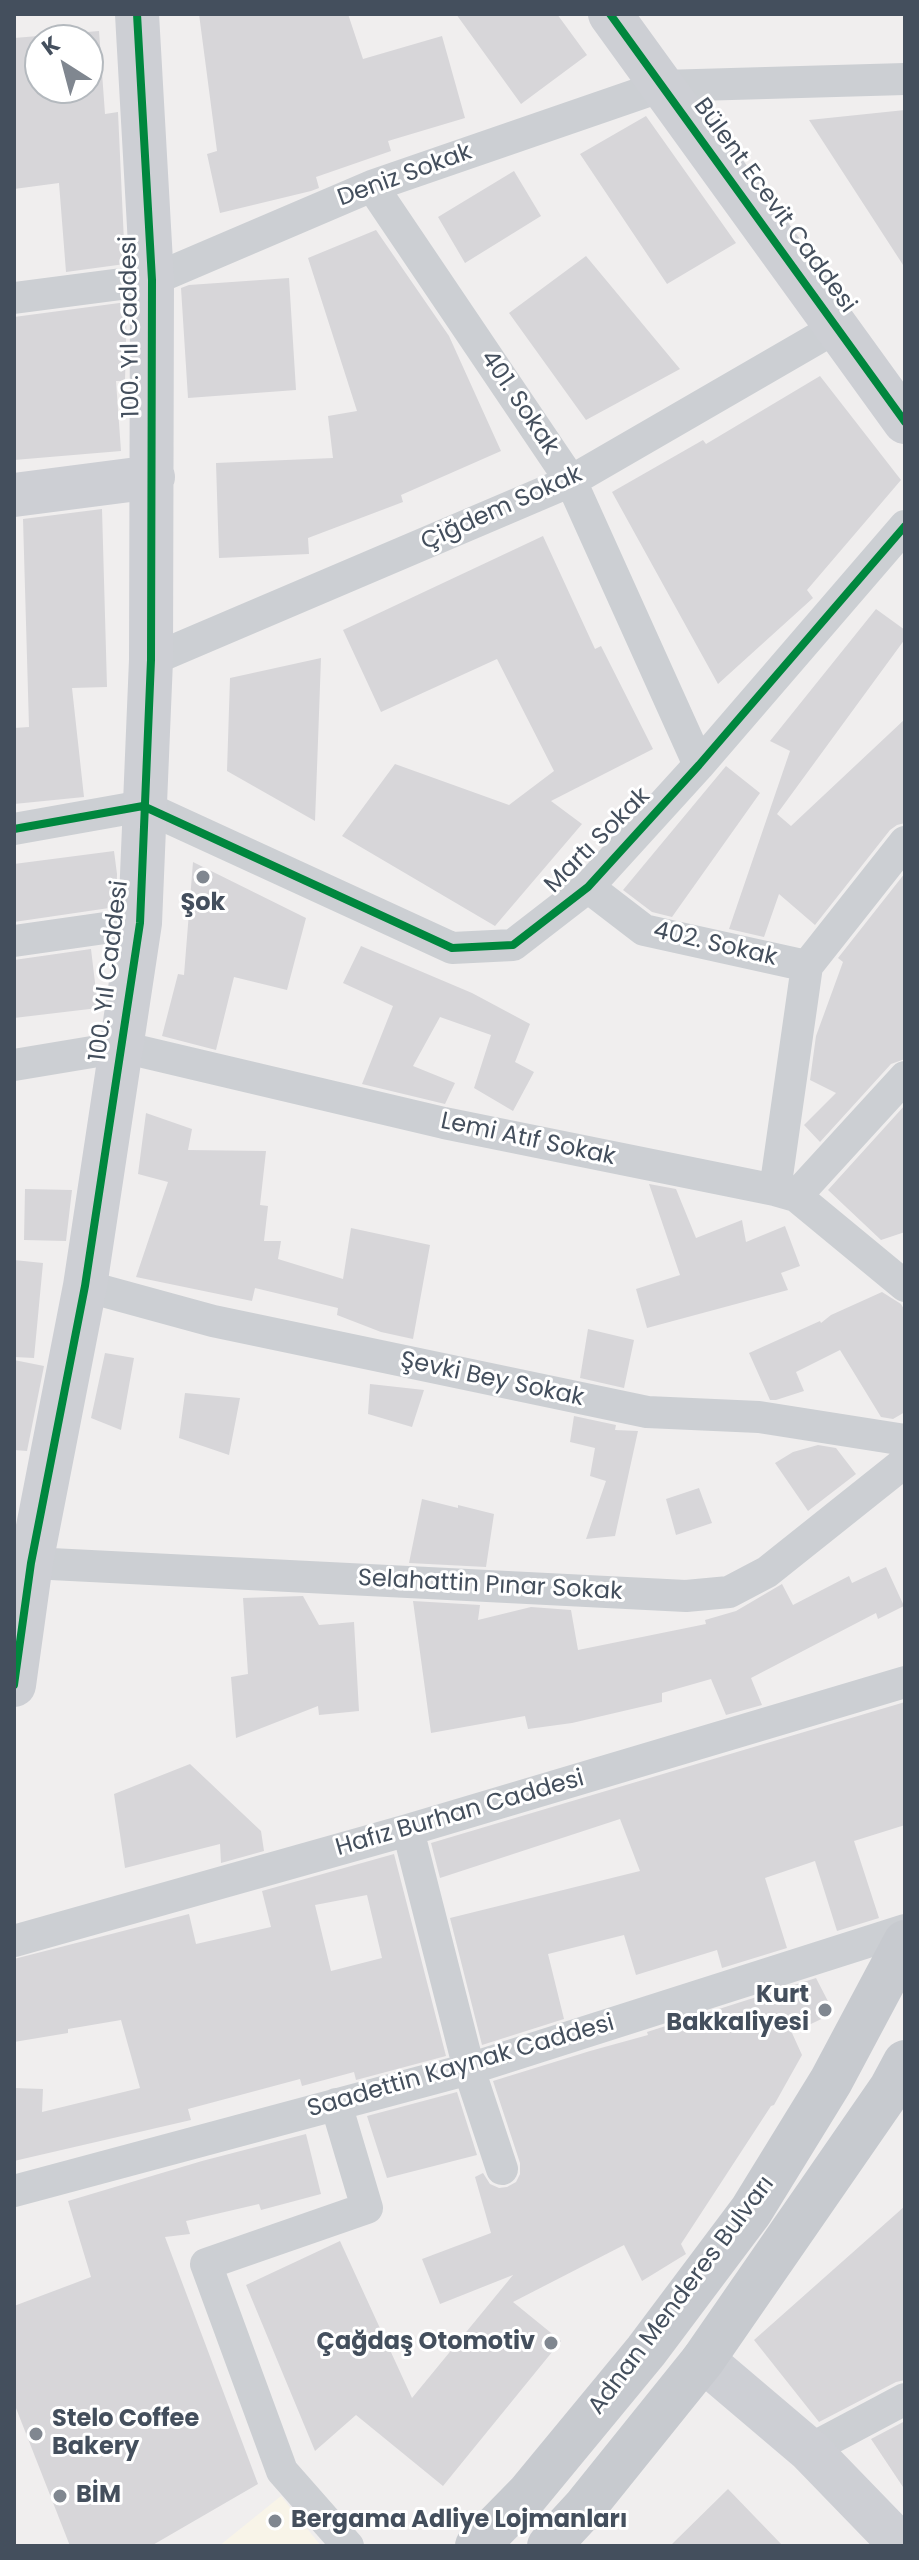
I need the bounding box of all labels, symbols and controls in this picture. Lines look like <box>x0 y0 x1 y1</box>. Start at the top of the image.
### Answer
north arrow <box>24 24 104 104</box>
text: K <box>35 29 66 63</box>
street label: Bülent Ecevit Caddesi <box>686 93 862 319</box>
street label: Deniz Sokak <box>334 138 476 214</box>
street label: 100. Yıl Caddesi <box>115 236 147 418</box>
street label: 401. Sokak <box>474 345 564 461</box>
street label: Çiğdem Sokak <box>417 461 587 557</box>
street label: Martı Sokak <box>539 782 657 900</box>
marker: Şok <box>194 868 212 886</box>
street label: 100. Yıl Caddesi <box>85 879 135 1063</box>
place label: Şok <box>181 890 225 918</box>
street label: 402. Sokak <box>650 917 780 973</box>
street label: Lemi Atıf Sokak <box>438 1107 618 1173</box>
street label: Şevki Bey Sokak <box>398 1346 586 1414</box>
street label: Selahattin Pınar Sokak <box>357 1565 623 1607</box>
street label: Hafız Burhan Caddesi <box>333 1765 587 1863</box>
place label: Kurt Bakkaliyesi <box>666 1982 809 2038</box>
marker: Kurt Bakkaliyesi <box>816 2001 834 2019</box>
street label: Saadettin Kaynak Caddesi <box>304 2009 618 2125</box>
street label: Adnan Menderes Bulvarı <box>583 2171 781 2421</box>
place label: Çağdaş Otomotiv <box>317 2329 535 2357</box>
marker: Çağdaş Otomotiv <box>542 2334 560 2352</box>
place label: Stelo Coffee Bakery <box>52 2406 199 2462</box>
marker: Stelo Coffee Bakery <box>27 2425 45 2443</box>
place label: BİM <box>76 2482 121 2510</box>
marker: BİM <box>51 2487 69 2505</box>
place label: Bergama Adliye Lojmanları <box>291 2507 627 2535</box>
marker: Bergama Adliye Lojmanları <box>266 2512 284 2530</box>

